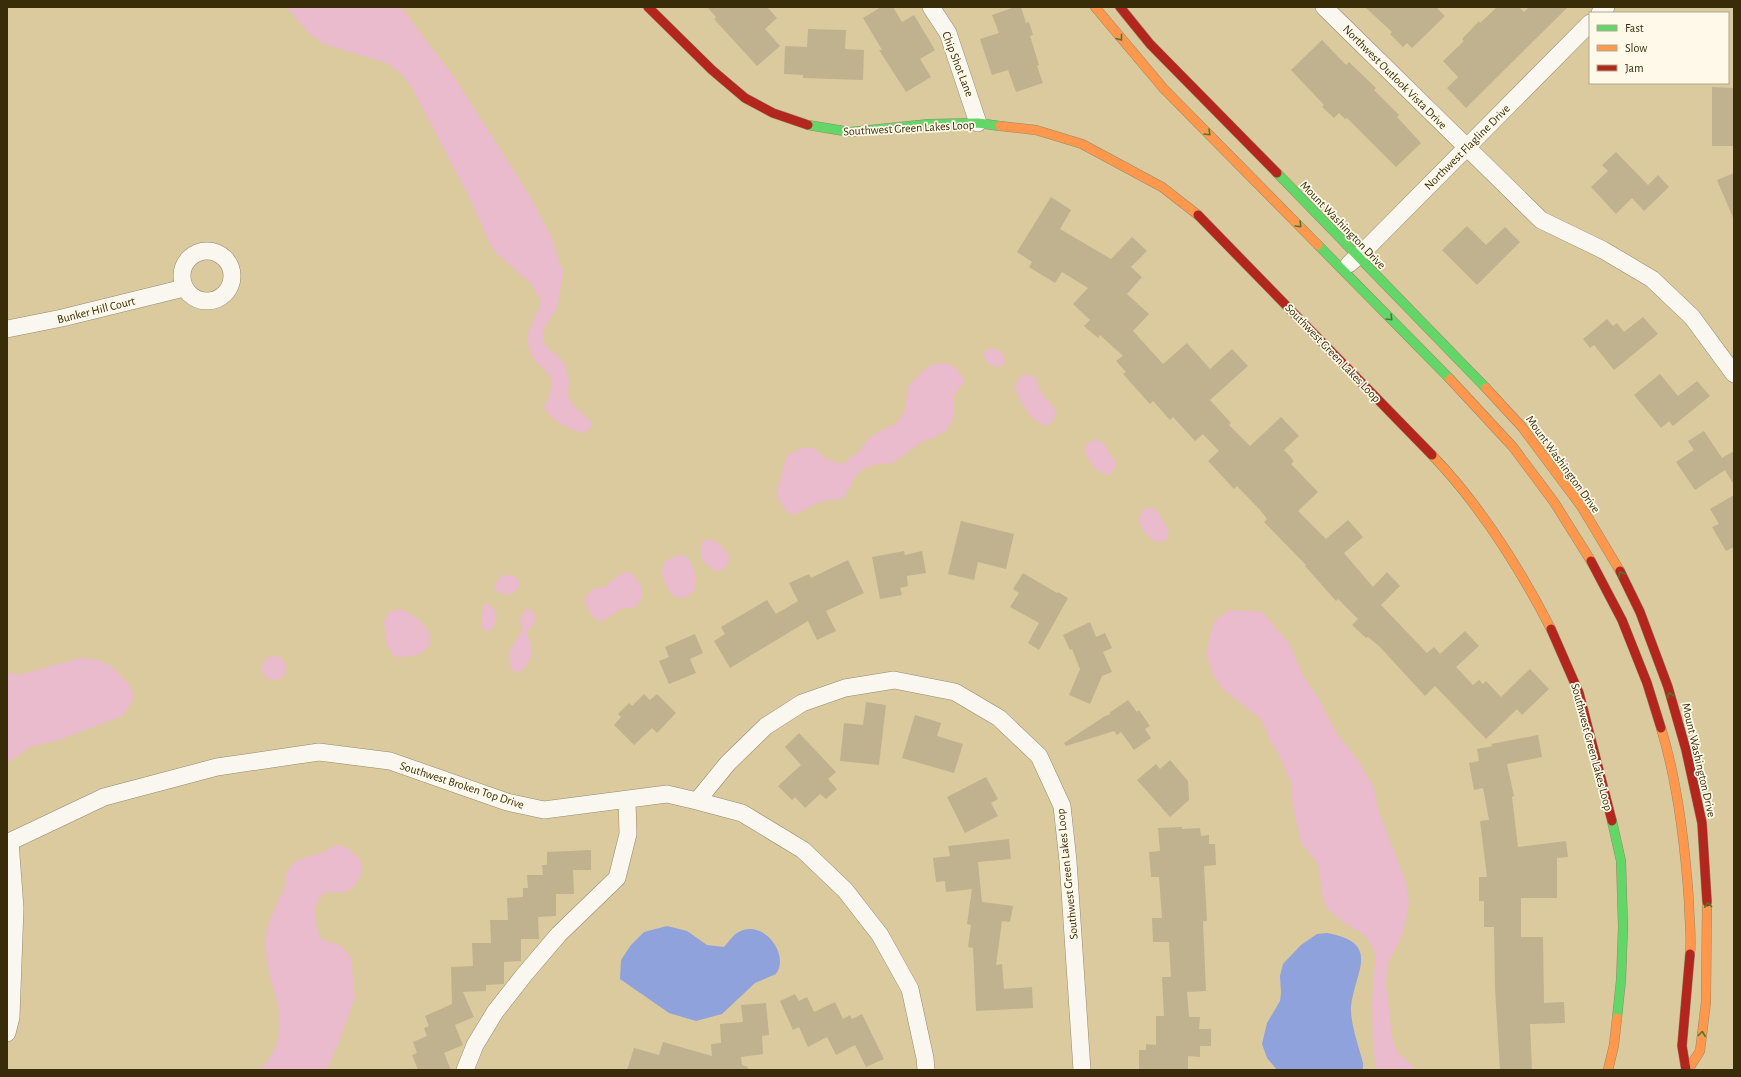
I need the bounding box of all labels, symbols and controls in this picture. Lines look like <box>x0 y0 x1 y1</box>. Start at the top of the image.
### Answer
legend <box>1589 12 1729 84</box>
text: Fast <box>1625 22 1644 34</box>
street label: Northwest Outlook Vista Drive <box>1341 23 1449 131</box>
street label: Chip Shot Lane <box>940 30 976 98</box>
one-way arrow <box>1115 33 1122 40</box>
text: Slow <box>1625 42 1647 54</box>
text: Jam <box>1625 62 1644 74</box>
street label: Northwest Flagline Drive <box>1422 102 1512 192</box>
street label: Southwest Green Lakes Loop <box>843 119 975 137</box>
one-way arrow <box>1203 128 1211 136</box>
street label: Mount Washington Drive <box>1298 179 1388 271</box>
one-way arrow <box>1294 221 1302 228</box>
street label: Bunker Hill Court <box>56 294 136 325</box>
street label: Southwest Green Lakes Loop <box>1283 302 1383 404</box>
one-way arrow <box>1385 313 1393 321</box>
street label: Mount Washington Drive <box>1524 413 1602 515</box>
one-way arrow <box>1618 571 1626 579</box>
street label: Southwest Green Lakes Loop <box>1569 682 1615 812</box>
one-way arrow <box>1667 691 1675 698</box>
street label: Mount Washington Drive <box>1680 702 1718 818</box>
street label: Southwest Broken Top Drive <box>398 759 526 811</box>
street label: Southwest Green Lakes Loop <box>1054 808 1080 940</box>
one-way arrow <box>1703 902 1712 908</box>
one-way arrow <box>1697 1031 1706 1037</box>

